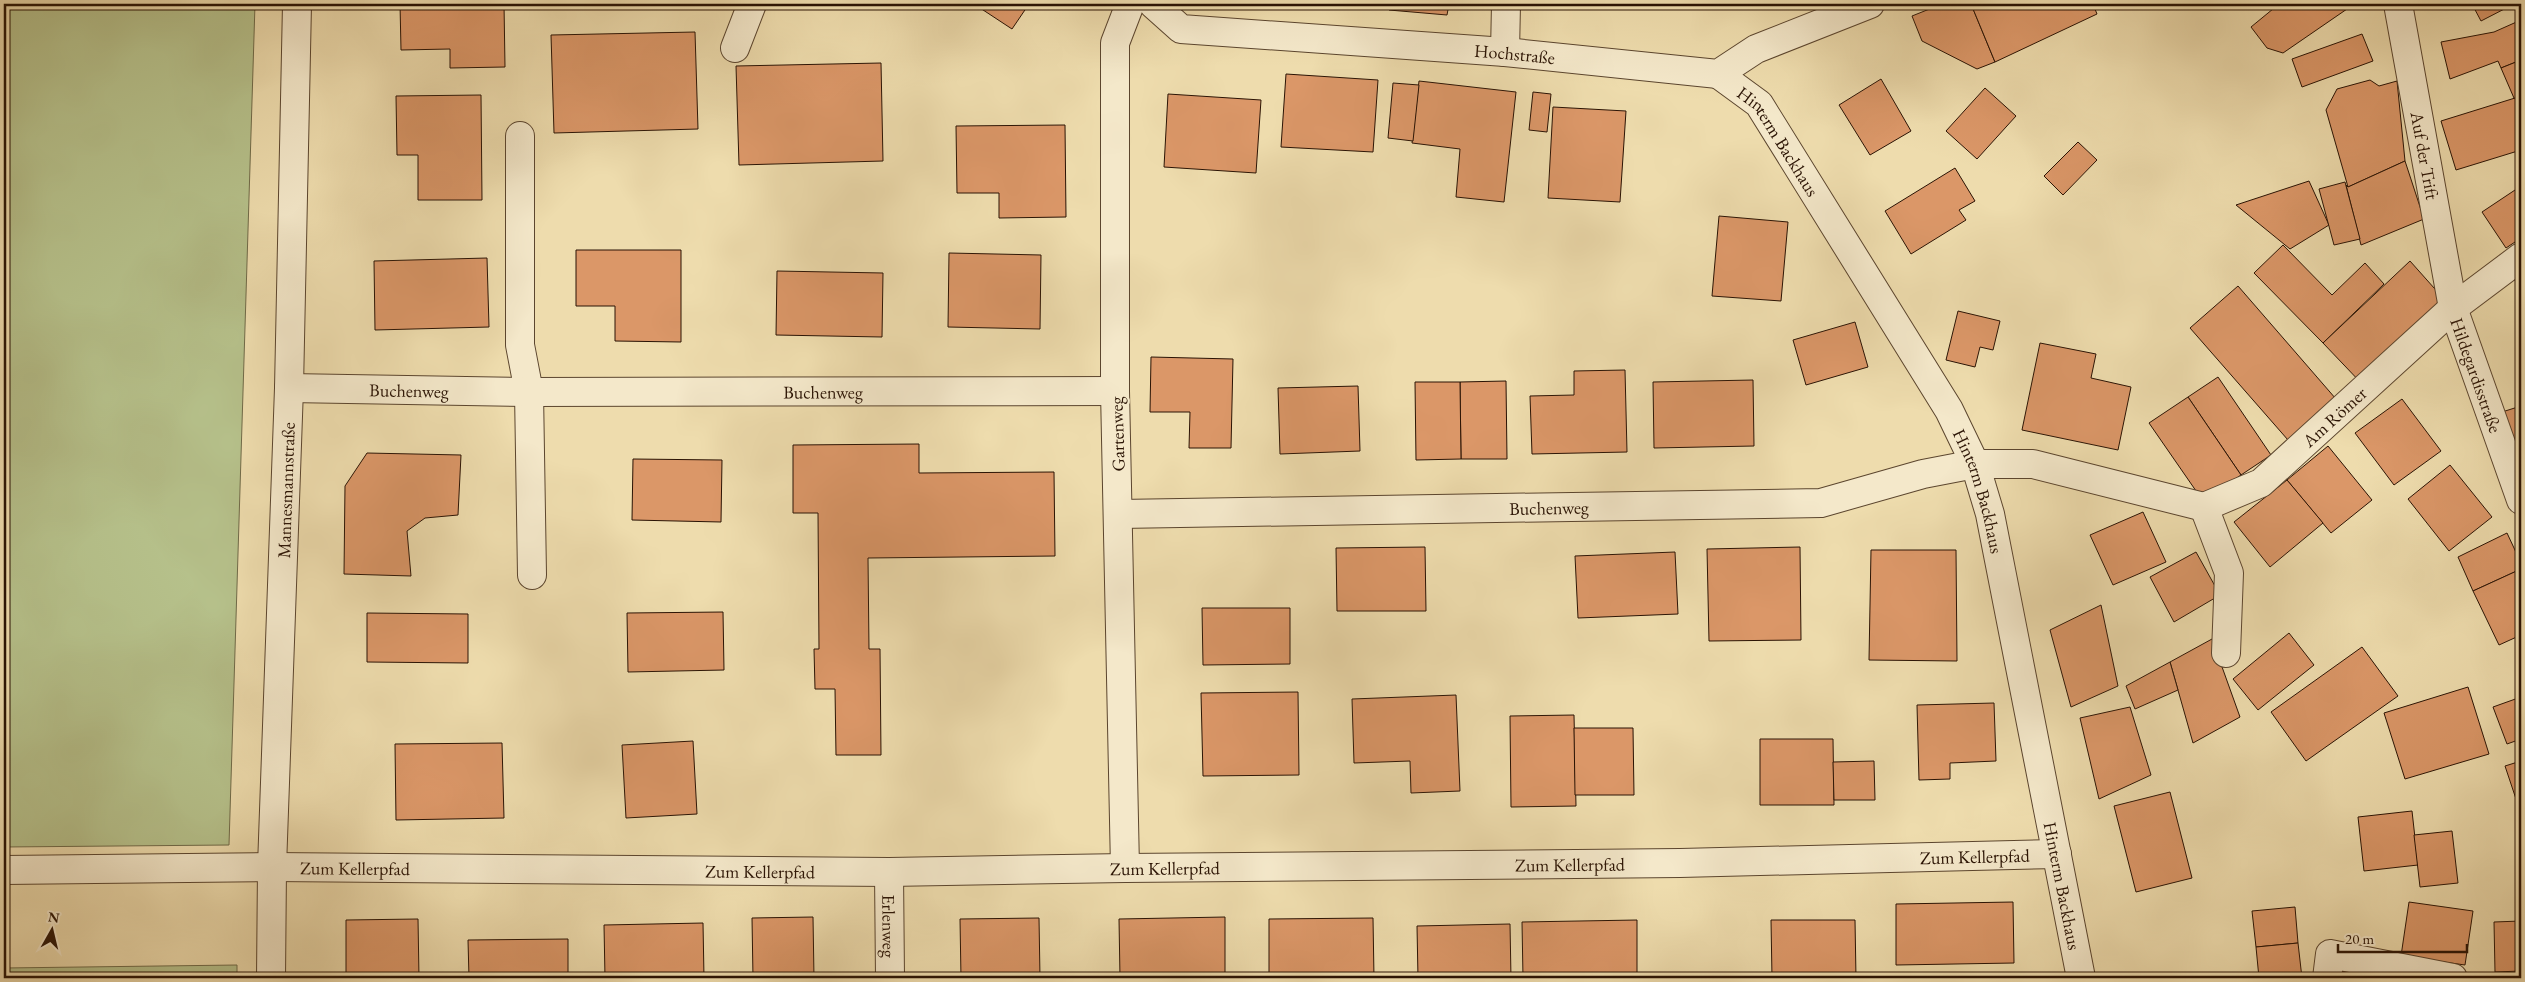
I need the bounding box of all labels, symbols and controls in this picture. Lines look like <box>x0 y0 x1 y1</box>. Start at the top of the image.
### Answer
street label: Hochstraße <box>1473 38 1556 69</box>
street label: Hinterm Backhaus <box>1733 81 1825 201</box>
street label: Auf der Trift <box>2406 109 2445 202</box>
street label: Hildegardisstraße <box>2446 314 2508 436</box>
street label: Buchenweg <box>369 378 449 402</box>
street label: Buchenweg <box>783 380 863 403</box>
street label: Am Römer <box>2296 381 2371 452</box>
street label: Gartenweg <box>1104 396 1130 472</box>
street label: Mannesmannstraße <box>271 422 299 559</box>
street label: Hinterm Backhaus <box>1948 425 2009 556</box>
street label: Buchenweg <box>1509 495 1589 519</box>
street label: Hinterm Backhaus <box>2039 820 2087 952</box>
street label: Zum Kellerpfad <box>1920 843 2031 869</box>
street label: Zum Kellerpfad <box>1515 852 1626 876</box>
street label: Zum Kellerpfad <box>300 856 411 880</box>
street label: Zum Kellerpfad <box>1110 856 1221 880</box>
street label: Zum Kellerpfad <box>705 859 816 883</box>
street label: Erlenweg <box>878 894 901 958</box>
north arrow <box>28 904 78 954</box>
text: N <box>47 907 61 927</box>
scale bar <box>2338 922 2466 954</box>
text: 20 m <box>2345 929 2374 948</box>

